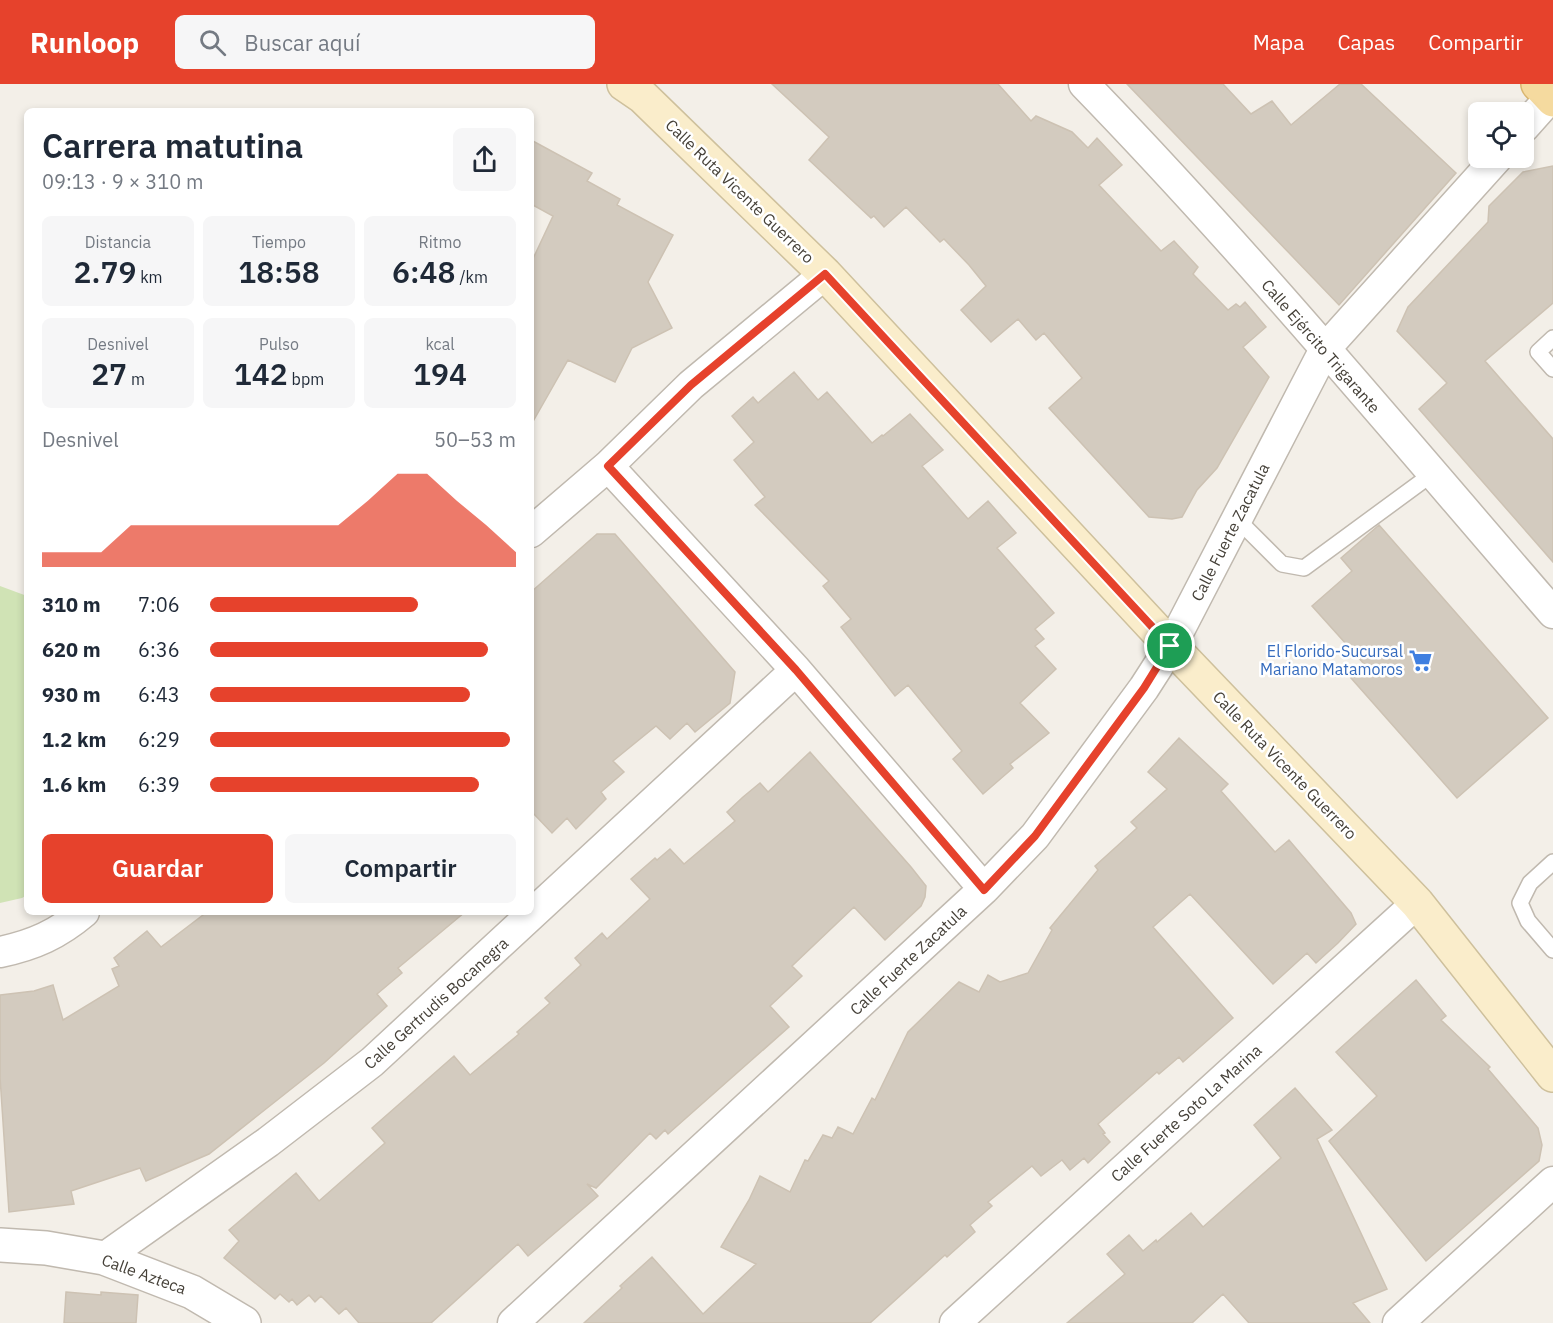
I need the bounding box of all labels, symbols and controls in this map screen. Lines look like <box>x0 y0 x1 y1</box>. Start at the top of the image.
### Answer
search box <box>175 15 595 69</box>
text: Runloop <box>30 24 139 61</box>
icon: search <box>196 26 229 59</box>
text: Buscar aquí <box>244 28 361 57</box>
text: Mapa <box>1253 28 1304 56</box>
text: Capas <box>1337 28 1395 56</box>
text: Compartir <box>1428 28 1523 56</box>
map controls <box>1468 102 1534 168</box>
button: locate <box>1468 102 1534 168</box>
street label: Calle Ruta Vicente Guerrero <box>662 115 818 267</box>
text: Carrera matutina <box>42 124 303 167</box>
button: share <box>453 128 516 191</box>
text: 09:13 · 9 × 310 m <box>42 168 203 195</box>
text: Distancia <box>85 232 151 252</box>
text: Tiempo <box>252 232 306 252</box>
text: Ritmo <box>419 232 461 252</box>
text: 2.79 <box>73 252 136 291</box>
text: 18:58 <box>238 252 320 291</box>
text: 6:48 <box>392 252 456 291</box>
text: km <box>136 267 163 287</box>
text: /km <box>456 267 488 287</box>
street label: Calle Ejército Trigarante <box>1257 275 1385 417</box>
text: Desnivel <box>87 334 149 354</box>
text: Pulso <box>259 334 299 354</box>
text: kcal <box>425 334 455 354</box>
text: 27 <box>91 354 127 393</box>
text: 142 <box>234 354 288 393</box>
text: 194 <box>413 354 467 393</box>
text: m <box>127 369 145 389</box>
text: bpm <box>288 369 324 389</box>
text: Desnivel <box>42 426 119 453</box>
text: 50–53 m <box>434 426 516 453</box>
street label: Calle Fuerte Zacatula <box>1187 459 1274 604</box>
text: 310 m <box>42 591 101 618</box>
text: 7:06 <box>138 591 180 618</box>
pin <box>1144 620 1195 671</box>
icon: arrive <box>1153 629 1186 662</box>
text: 620 m <box>42 636 101 663</box>
text: 6:36 <box>138 636 180 663</box>
place label: El Florido-Sucursal Mariano Matamoros <box>1260 641 1403 679</box>
supermarket icon: El Florido-Sucursal Mariano Matamoros <box>1408 647 1434 673</box>
text: 930 m <box>42 681 101 708</box>
text: 6:43 <box>138 681 180 708</box>
street label: Calle Ruta Vicente Guerrero <box>1209 687 1361 843</box>
text: 1.2 km <box>42 726 106 753</box>
text: 6:29 <box>138 726 180 753</box>
text: 1.6 km <box>42 771 106 798</box>
text: 6:39 <box>138 771 180 798</box>
button: Guardar <box>42 834 273 903</box>
button: Compartir <box>285 834 516 903</box>
street label: Calle Fuerte Zacatula <box>846 900 971 1019</box>
street label: Calle Gertrudis Bocanegra <box>360 933 513 1073</box>
street label: Calle Fuerte Soto La Marina <box>1106 1040 1266 1186</box>
street label: Calle Azteca <box>99 1249 189 1299</box>

